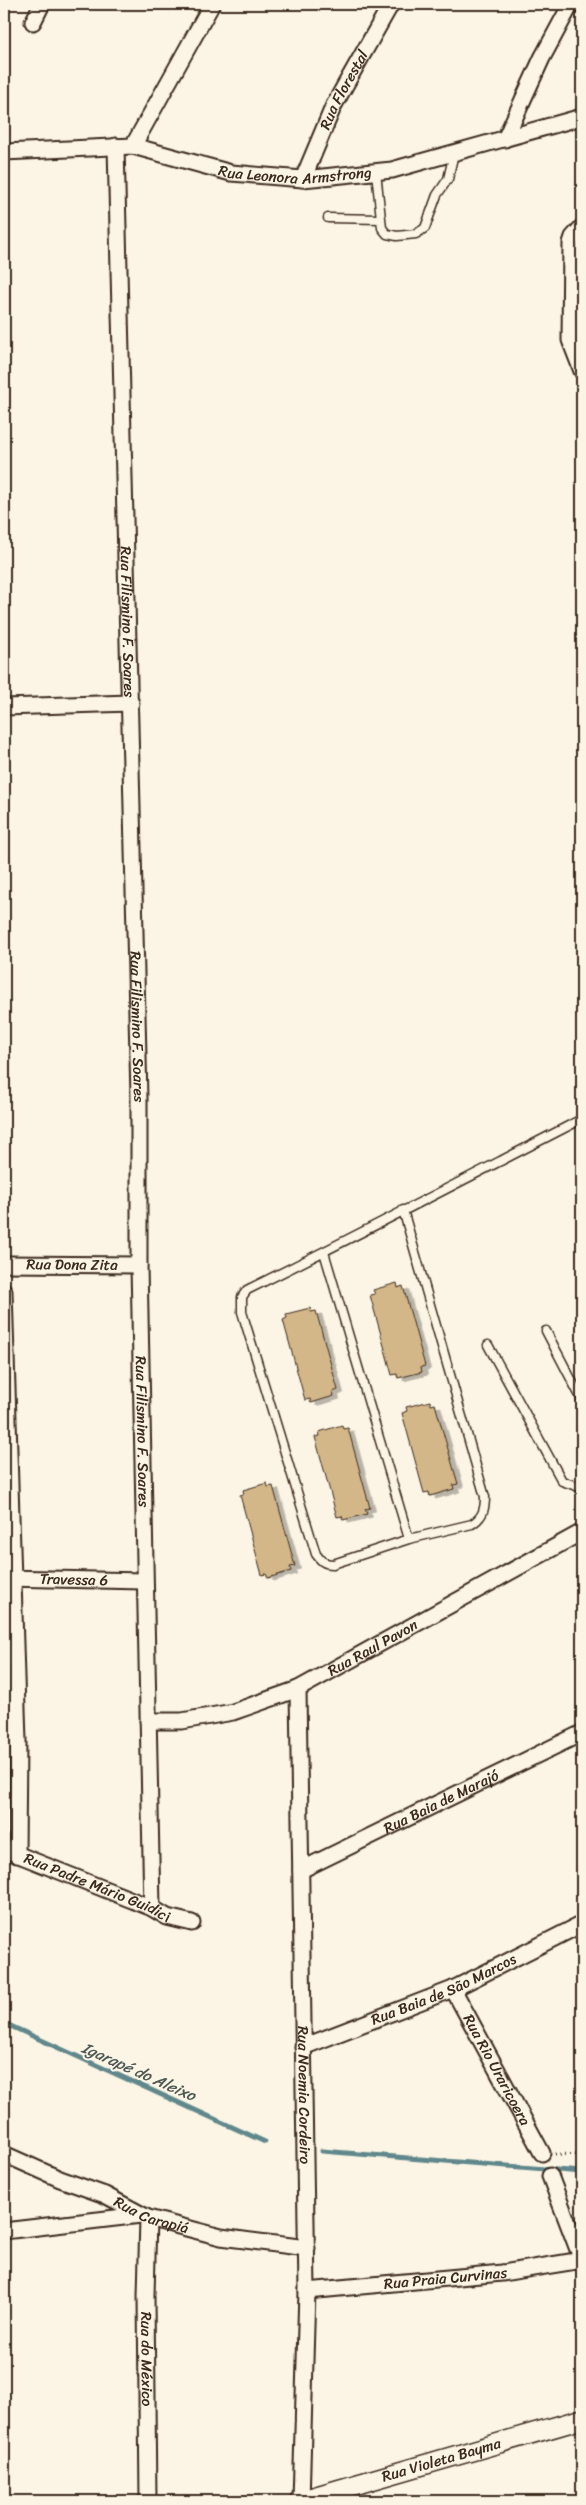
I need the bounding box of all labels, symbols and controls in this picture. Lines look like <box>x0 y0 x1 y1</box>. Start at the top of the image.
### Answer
street label: Rua Florestal <box>312 45 376 134</box>
street label: Rua Leonora Armstrong <box>215 157 373 192</box>
street label: Rua Filismino F. Soares <box>113 546 142 698</box>
street label: Rua Filismino F. Soares <box>122 951 152 1102</box>
street label: Rua Dona Zita <box>26 1251 118 1278</box>
street label: Rua Filismino F. Soares <box>128 1356 157 1508</box>
street label: Travessa 6 <box>40 1566 108 1593</box>
street label: Rua Raul Pavon <box>322 1612 423 1683</box>
street label: Rua Baia de Marajó <box>379 1762 504 1841</box>
street label: Rua Padre Mário Guidici <box>20 1845 174 1930</box>
street label: Rua Baia de São Marcos <box>367 1946 522 2033</box>
street label: Rua Rio Uraricoera <box>456 2009 538 2131</box>
street label: Rua Noemia Cordeiro <box>290 2026 318 2165</box>
water label: Igarapé do Aleixo <box>76 2033 201 2110</box>
street label: Rua Carapiá <box>109 2189 192 2241</box>
street label: Rua Praia Curvinas <box>383 2259 509 2297</box>
street label: Rua do México <box>133 2311 160 2407</box>
street label: Rua Violeta Bayma <box>378 2430 504 2489</box>

